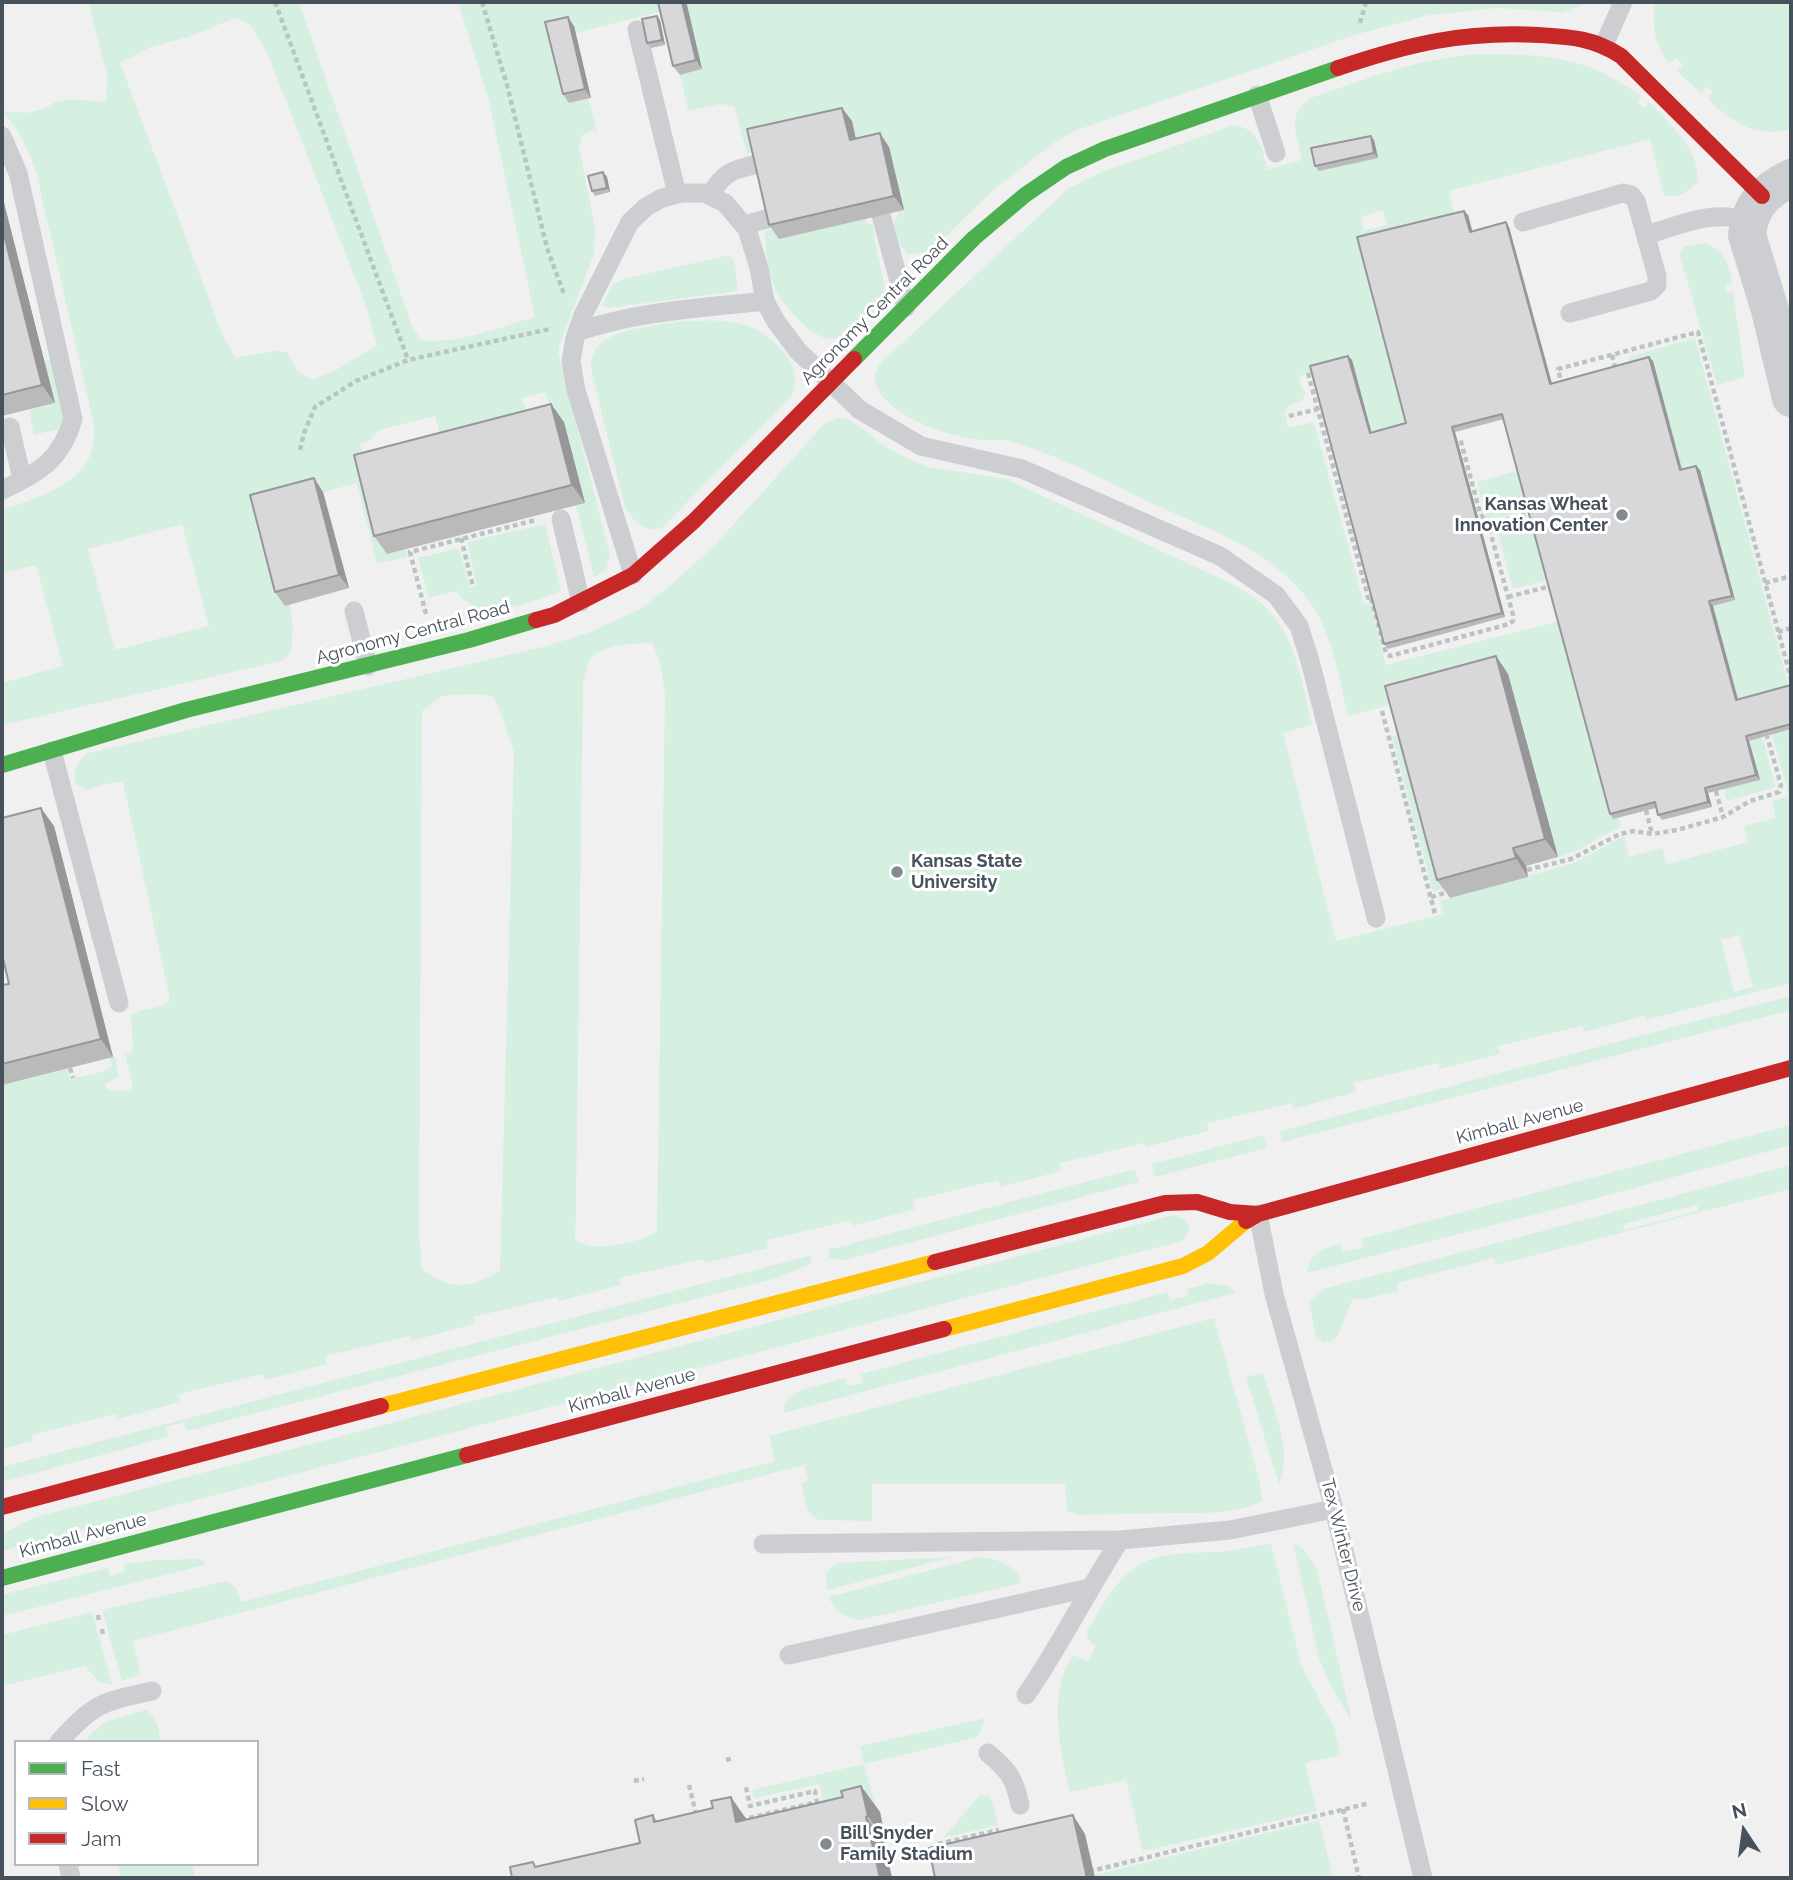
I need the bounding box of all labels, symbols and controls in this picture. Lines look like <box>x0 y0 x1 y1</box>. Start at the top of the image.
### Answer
street label: Agronomy Central Road <box>797 233 953 389</box>
place label: Kansas Wheat Innovation Center <box>1455 494 1608 536</box>
marker: Kansas Wheat Innovation Center <box>1614 507 1630 523</box>
street label: Agronomy Central Road <box>314 597 512 669</box>
place label: Kansas State University <box>911 851 1022 894</box>
marker: Kansas State University <box>889 864 905 880</box>
street label: Kimball Avenue <box>1454 1095 1586 1149</box>
street label: Kimball Avenue <box>566 1364 698 1418</box>
street label: Tex Winter Drive <box>1316 1476 1370 1614</box>
street label: Kimball Avenue <box>17 1509 149 1563</box>
legend <box>14 1740 259 1866</box>
text: Fast <box>81 1756 121 1781</box>
text: Slow <box>81 1791 129 1816</box>
north arrow <box>1709 1796 1779 1866</box>
text: N <box>1730 1798 1749 1823</box>
place label: Bill Snyder Family Stadium <box>840 1823 973 1866</box>
text: Jam <box>81 1826 122 1851</box>
marker: Bill Snyder Family Stadium <box>818 1836 834 1852</box>

